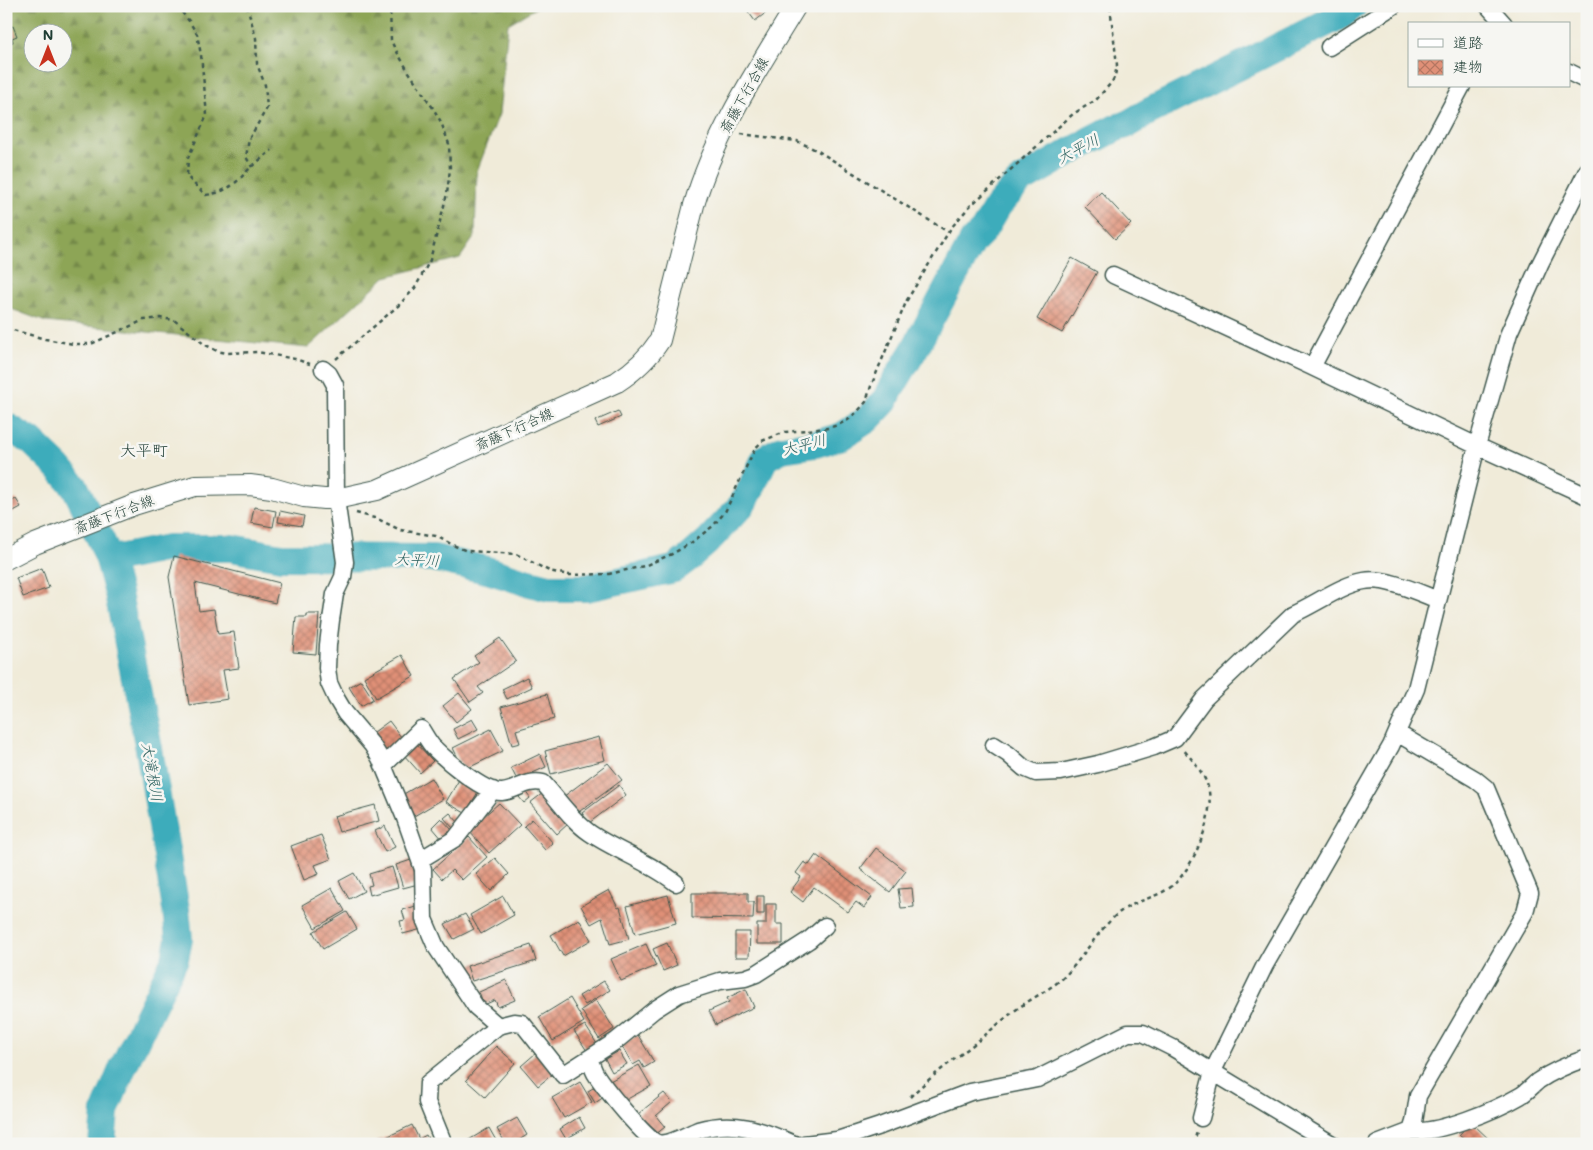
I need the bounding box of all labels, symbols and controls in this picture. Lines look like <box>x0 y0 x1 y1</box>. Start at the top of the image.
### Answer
north arrow <box>22 22 72 72</box>
legend <box>1408 22 1570 88</box>
text: N <box>43 25 53 44</box>
text: 道路 <box>1453 32 1483 52</box>
street label: 斎藤下行合線 <box>715 53 772 136</box>
text: 建物 <box>1453 56 1483 76</box>
water label: 大平川 <box>1053 129 1102 168</box>
street label: 斎藤下行合線 <box>472 403 556 454</box>
water label: 大平川 <box>779 429 828 459</box>
district label: 大平町 <box>120 439 168 460</box>
street label: 斎藤下行合線 <box>71 490 156 537</box>
water label: 大平川 <box>394 548 440 570</box>
water label: 大滝根川 <box>138 741 168 803</box>

